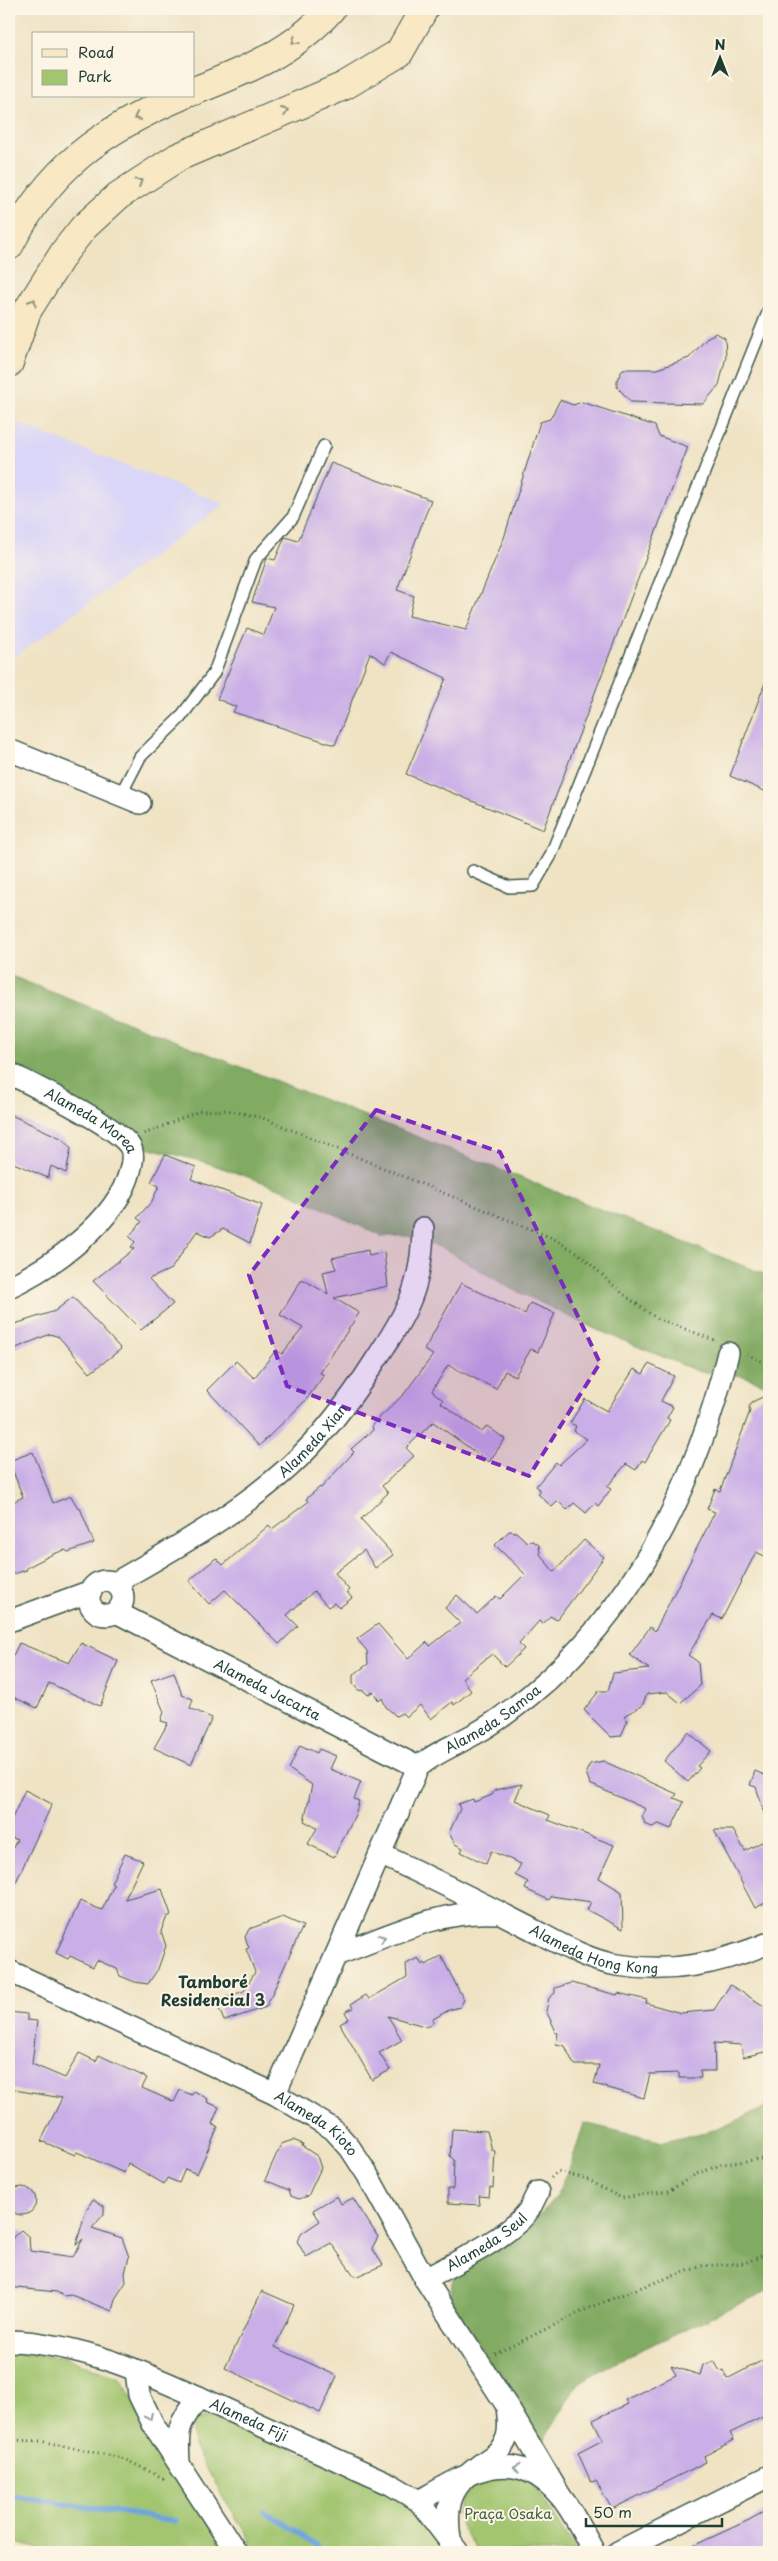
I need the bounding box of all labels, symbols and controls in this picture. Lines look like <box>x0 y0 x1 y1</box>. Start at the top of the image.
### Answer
legend <box>32 32 195 98</box>
north arrow <box>696 32 746 82</box>
text: N <box>714 34 726 55</box>
one-way arrow <box>291 35 301 44</box>
text: Road <box>78 40 114 63</box>
text: Park <box>78 64 112 87</box>
one-way arrow <box>280 107 289 118</box>
one-way arrow <box>133 111 142 121</box>
one-way arrow <box>134 179 143 188</box>
one-way arrow <box>27 298 36 307</box>
street label: Alameda Morea <box>41 1082 143 1157</box>
street label: Alameda Xian <box>273 1399 352 1482</box>
street label: Alameda Jacarta <box>210 1653 325 1726</box>
street label: Alameda Samoa <box>441 1679 545 1758</box>
street label: Alameda Hong Kong <box>526 1919 658 1978</box>
one-way arrow <box>377 1934 386 1944</box>
district label: Tamboré Residencial 3 <box>161 1969 265 2011</box>
street label: Alameda Kioto <box>271 2085 363 2160</box>
street label: Alameda Seul <box>442 2208 532 2276</box>
street label: Alameda Fiji <box>206 2392 291 2446</box>
one-way arrow <box>143 2412 154 2421</box>
one-way arrow <box>512 2463 521 2473</box>
scale bar <box>586 2496 722 2528</box>
text: 50 m <box>593 2500 632 2523</box>
park label: Praça Osaka <box>464 2503 552 2524</box>

